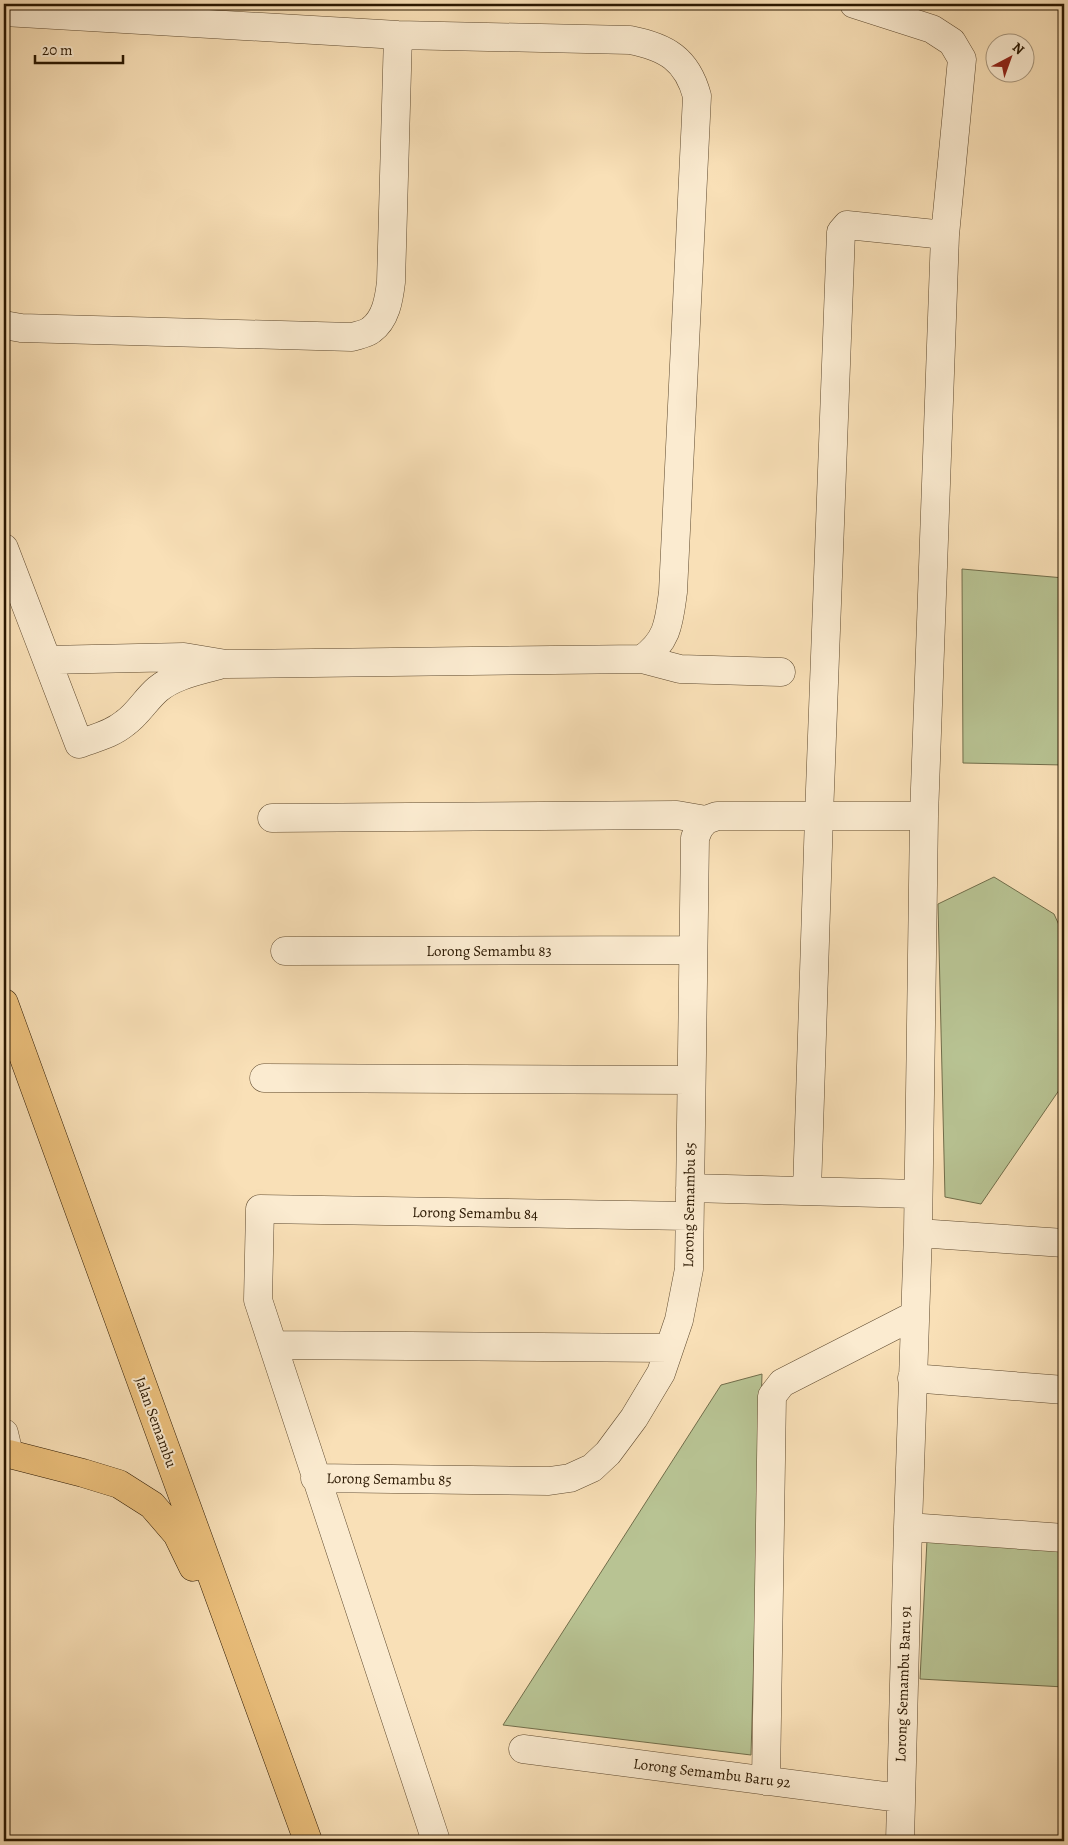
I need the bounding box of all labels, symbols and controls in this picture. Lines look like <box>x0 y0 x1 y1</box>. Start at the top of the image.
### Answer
scale bar <box>35 32 122 64</box>
north arrow <box>986 32 1036 82</box>
text: N <box>1008 38 1028 59</box>
text: 20 m <box>42 40 73 60</box>
street label: Lorong Semambu 83 <box>426 941 552 961</box>
street label: Lorong Semambu 85 <box>678 1142 700 1268</box>
street label: Lorong Semambu 84 <box>412 1202 538 1224</box>
street label: Jalan Semambu <box>130 1374 182 1471</box>
street label: Lorong Semambu 85 <box>326 1468 452 1490</box>
street label: Lorong Semambu Baru 91 <box>890 1605 916 1763</box>
street label: Lorong Semambu Baru 92 <box>632 1753 792 1793</box>

